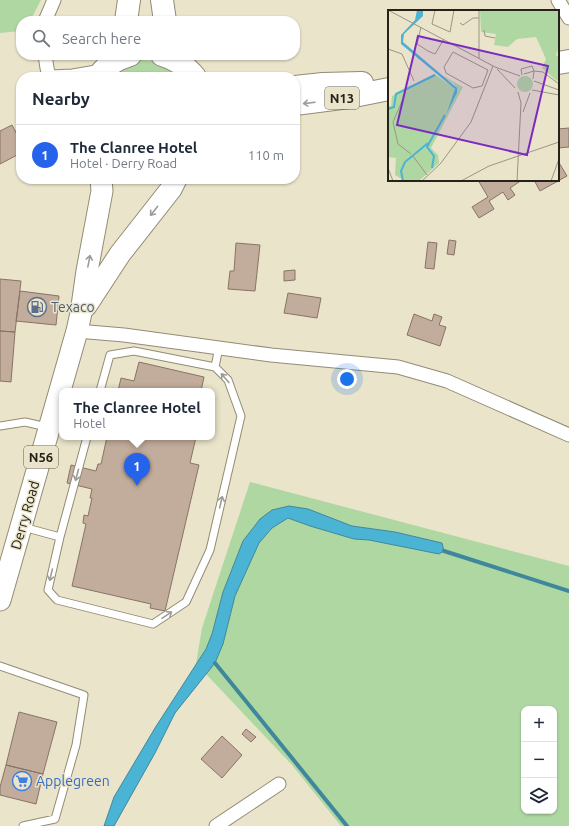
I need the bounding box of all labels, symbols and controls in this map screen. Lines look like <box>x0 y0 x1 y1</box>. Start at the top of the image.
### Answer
inset map <box>388 10 559 181</box>
search box <box>16 16 300 60</box>
icon: search <box>30 27 52 49</box>
text: Search here <box>62 30 141 47</box>
road number: N13 <box>325 87 359 109</box>
text: Nearby <box>32 89 90 108</box>
one-way arrow <box>303 99 316 106</box>
text: The Clanree Hotel <box>70 139 197 156</box>
text: 1 <box>41 148 49 162</box>
text: 110 m <box>248 148 284 162</box>
text: Hotel · Derry Road <box>70 156 177 170</box>
one-way arrow <box>149 205 158 216</box>
one-way arrow <box>86 255 94 268</box>
fuel station icon: Texaco <box>26 296 48 318</box>
place label: Texaco <box>51 299 95 315</box>
your location <box>337 369 357 389</box>
one-way arrow <box>220 372 229 383</box>
popup <box>59 388 215 440</box>
text: The Clanree Hotel <box>73 399 201 416</box>
text: Hotel <box>73 416 106 430</box>
road number: N56 <box>24 446 58 468</box>
pin: 1 <box>124 453 150 486</box>
one-way arrow <box>73 468 80 481</box>
street label: Derry Road <box>8 479 42 551</box>
one-way arrow <box>218 496 225 509</box>
one-way arrow <box>47 569 55 582</box>
one-way arrow <box>161 611 172 619</box>
map controls <box>521 706 557 814</box>
button: + <box>521 706 557 742</box>
button: − <box>521 742 557 778</box>
supermarket icon: Applegreen <box>11 770 33 792</box>
place label: Applegreen <box>36 773 110 789</box>
button: layers <box>521 778 557 814</box>

